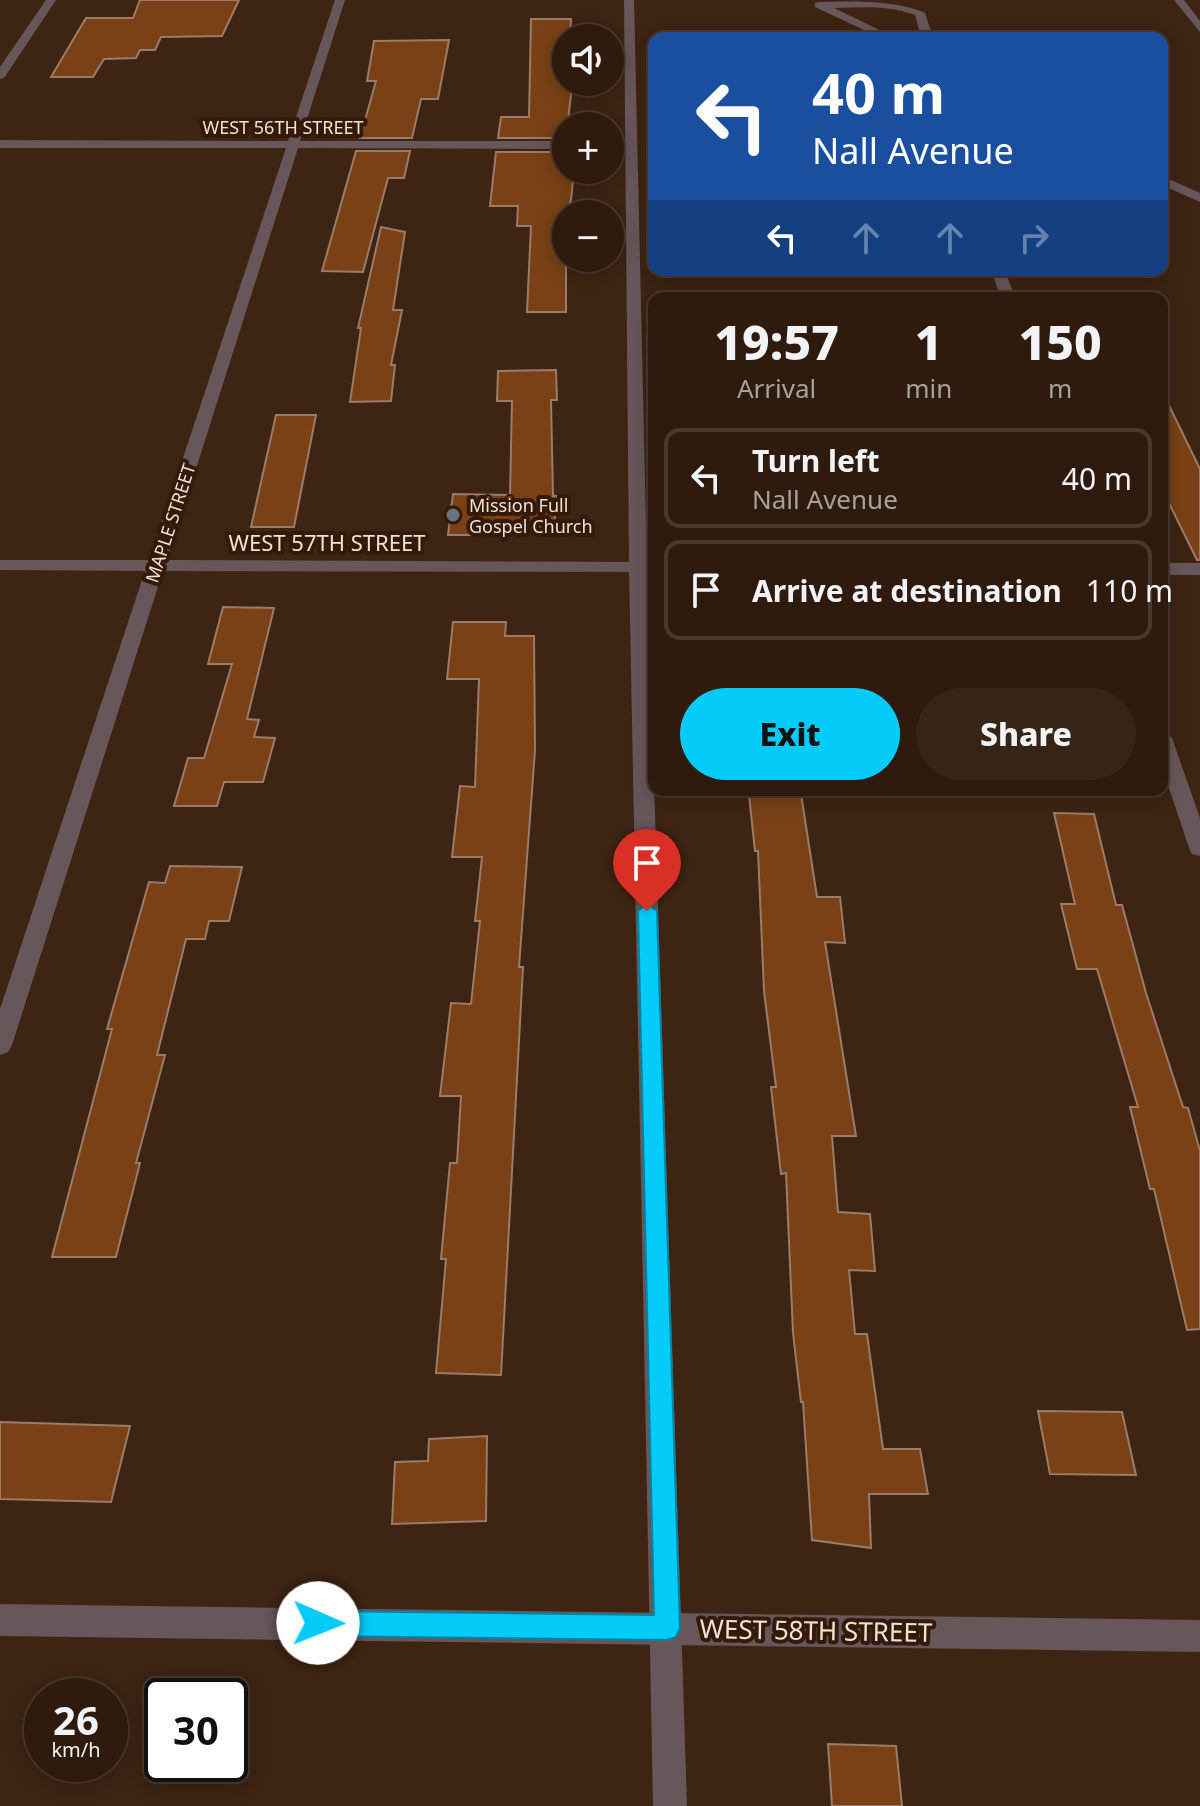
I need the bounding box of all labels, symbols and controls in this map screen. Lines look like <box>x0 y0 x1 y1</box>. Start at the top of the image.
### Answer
map controls <box>552 24 624 272</box>
button: sound <box>552 24 624 96</box>
text: 40 m <box>812 54 945 130</box>
icon: left <box>680 64 784 168</box>
button: + <box>552 112 624 184</box>
street label: WEST 56TH STREET <box>202 115 364 139</box>
text: Nall Avenue <box>812 126 1014 175</box>
button: − <box>552 200 624 272</box>
icon: left <box>760 216 804 260</box>
icon: ahead <box>844 216 888 260</box>
icon: ahead <box>928 216 972 260</box>
icon: right <box>1012 216 1056 260</box>
text: 19:57 <box>714 309 839 374</box>
text: 1 <box>915 309 943 374</box>
text: 150 <box>1019 309 1102 374</box>
text: Arrival <box>737 370 816 406</box>
text: min <box>905 370 952 406</box>
text: m <box>1048 370 1072 406</box>
text: Turn left <box>752 440 880 481</box>
icon: left <box>684 456 728 500</box>
text: 40 m <box>1062 458 1132 499</box>
street label: MAPLE STREET <box>139 460 201 586</box>
text: Nall Avenue <box>752 481 898 517</box>
place label: Mission Full Gospel Church <box>469 493 593 538</box>
marker: Mission Full Gospel Church <box>444 506 462 524</box>
street label: WEST 57TH STREET <box>229 527 425 557</box>
icon: arrive <box>684 568 728 612</box>
text: Arrive at destination <box>752 570 1062 611</box>
text: 110 m <box>1086 570 1173 611</box>
button: Exit <box>680 688 900 780</box>
button: Share <box>916 688 1136 780</box>
pin <box>613 829 681 911</box>
icon: arrive <box>625 841 669 885</box>
position arrow <box>276 1581 360 1665</box>
street label: WEST 58TH STREET <box>699 1610 933 1650</box>
speed limit sign: 30 <box>144 1678 248 1782</box>
text: 26 <box>53 1692 99 1747</box>
text: km/h <box>51 1736 101 1763</box>

